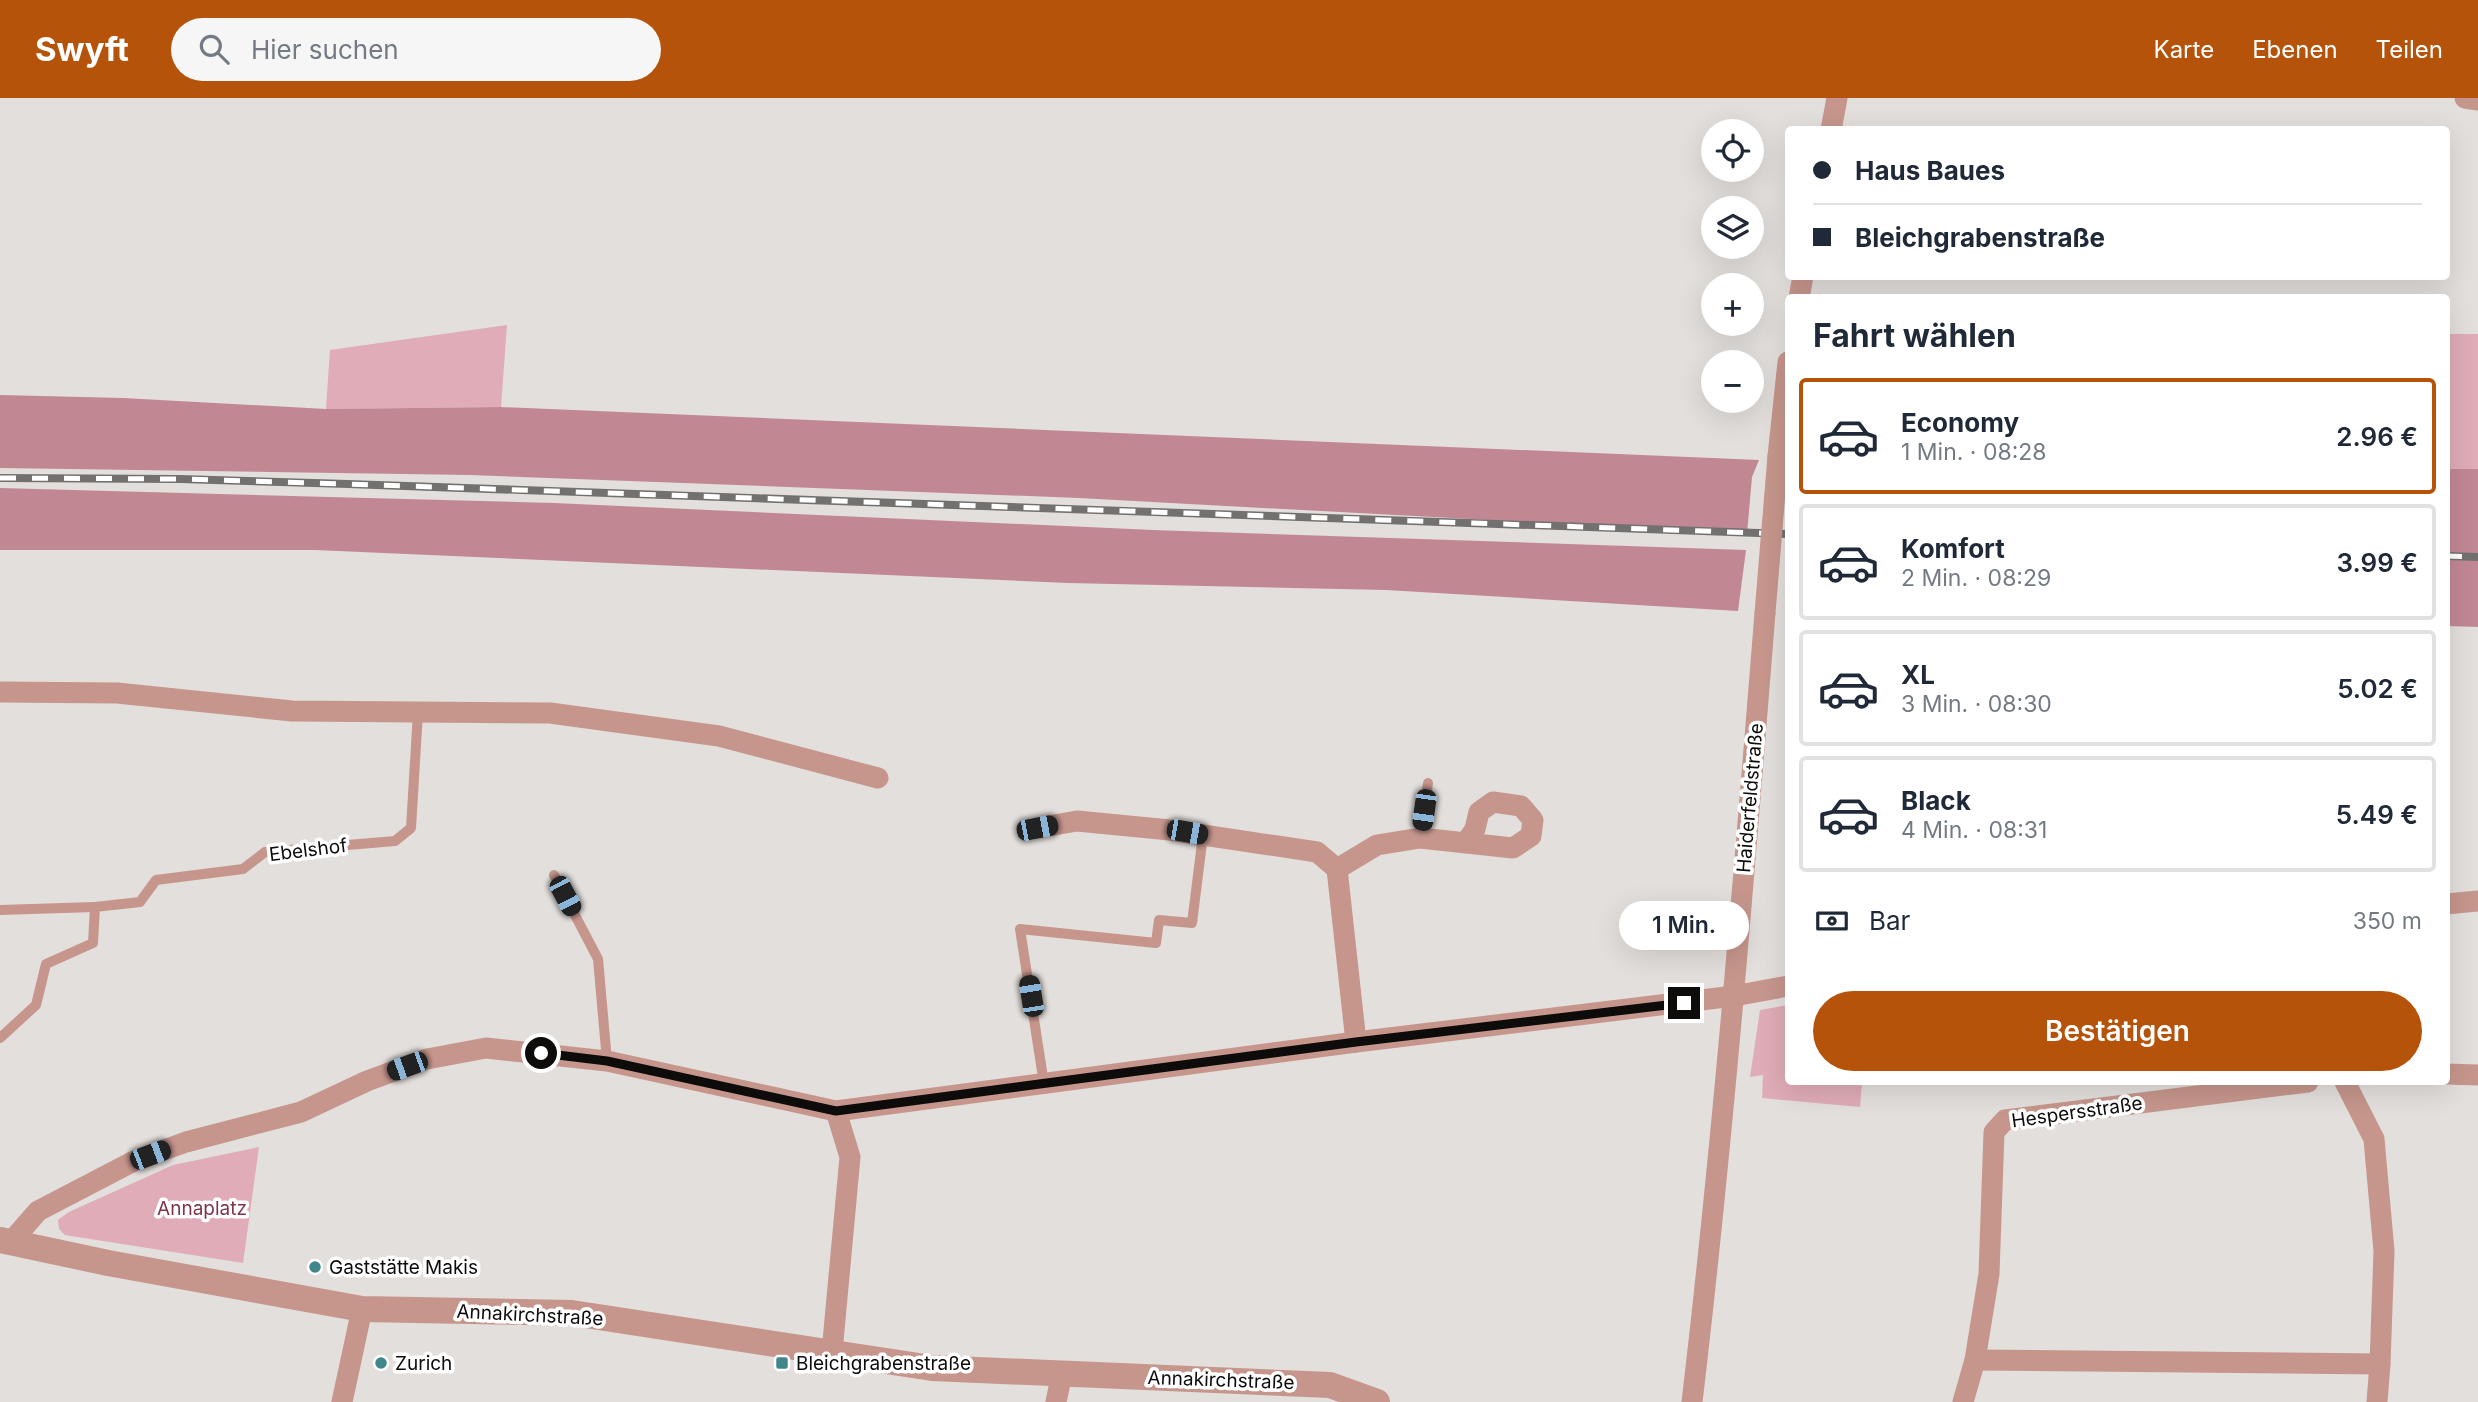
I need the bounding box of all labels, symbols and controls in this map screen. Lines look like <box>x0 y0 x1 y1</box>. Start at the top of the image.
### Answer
search box <box>171 18 661 81</box>
text: Swyft <box>35 29 129 69</box>
icon: search <box>195 30 233 68</box>
text: Hier suchen <box>251 34 399 65</box>
text: Karte <box>2154 35 2214 64</box>
text: Ebenen <box>2252 35 2338 64</box>
text: Teilen <box>2376 35 2443 64</box>
map controls <box>1701 119 1764 413</box>
button: locate <box>1701 119 1764 182</box>
text: Haus Baues <box>1855 155 2005 186</box>
button: layers <box>1701 196 1764 259</box>
text: Bleichgrabenstraße <box>1855 222 2105 253</box>
button: + <box>1701 273 1764 336</box>
text: Fahrt wählen <box>1813 316 2016 355</box>
button: − <box>1701 350 1764 413</box>
icon: car <box>1817 405 1880 468</box>
text: Economy <box>1901 407 2019 438</box>
text: 2.96 € <box>2336 421 2418 452</box>
text: 1 Min. · 08:28 <box>1901 438 2047 466</box>
icon: car <box>1817 531 1880 594</box>
text: Komfort <box>1901 533 2005 564</box>
text: 3.99 € <box>2337 547 2418 578</box>
text: 2 Min. · 08:29 <box>1901 564 2051 592</box>
icon: car <box>1817 657 1880 720</box>
text: XL <box>1901 659 1935 690</box>
text: 5.02 € <box>2337 673 2418 704</box>
text: 3 Min. · 08:30 <box>1901 690 2052 718</box>
street label: Haiderfeldstraße <box>1732 722 1768 874</box>
icon: car <box>1817 783 1880 846</box>
text: Black <box>1901 785 1971 816</box>
car <box>1411 788 1438 832</box>
text: 5.49 € <box>2336 799 2418 830</box>
car <box>1015 814 1060 842</box>
text: 4 Min. · 08:31 <box>1901 816 2047 844</box>
car <box>1165 818 1210 846</box>
street label: Ebelshof <box>268 834 348 866</box>
car <box>546 873 585 919</box>
callout: 1 Min. <box>1619 902 1749 950</box>
icon: cash <box>1813 902 1851 940</box>
text: Bar <box>1869 905 1910 936</box>
text: 350 m <box>2353 907 2422 935</box>
text: 1 Min. <box>1652 911 1716 939</box>
car <box>1018 974 1045 1018</box>
route end <box>1668 987 1700 1019</box>
button: Bestätigen <box>1813 991 2422 1071</box>
route start <box>525 1037 557 1069</box>
car <box>384 1049 431 1083</box>
street label: Hespersstraße <box>2010 1091 2144 1133</box>
car <box>127 1138 174 1172</box>
park label: Annaplatz <box>157 1197 247 1220</box>
place label: Gaststätte Makis <box>329 1256 478 1279</box>
marker: Gaststätte Makis <box>307 1259 323 1275</box>
street label: Annakirchstraße <box>456 1300 604 1330</box>
place label: Zurich <box>395 1352 452 1375</box>
place label: Bleichgrabenstraße <box>796 1352 971 1375</box>
marker: Zurich <box>373 1355 389 1371</box>
marker: Bleichgrabenstraße <box>774 1355 790 1371</box>
street label: Annakirchstraße <box>1147 1366 1295 1394</box>

